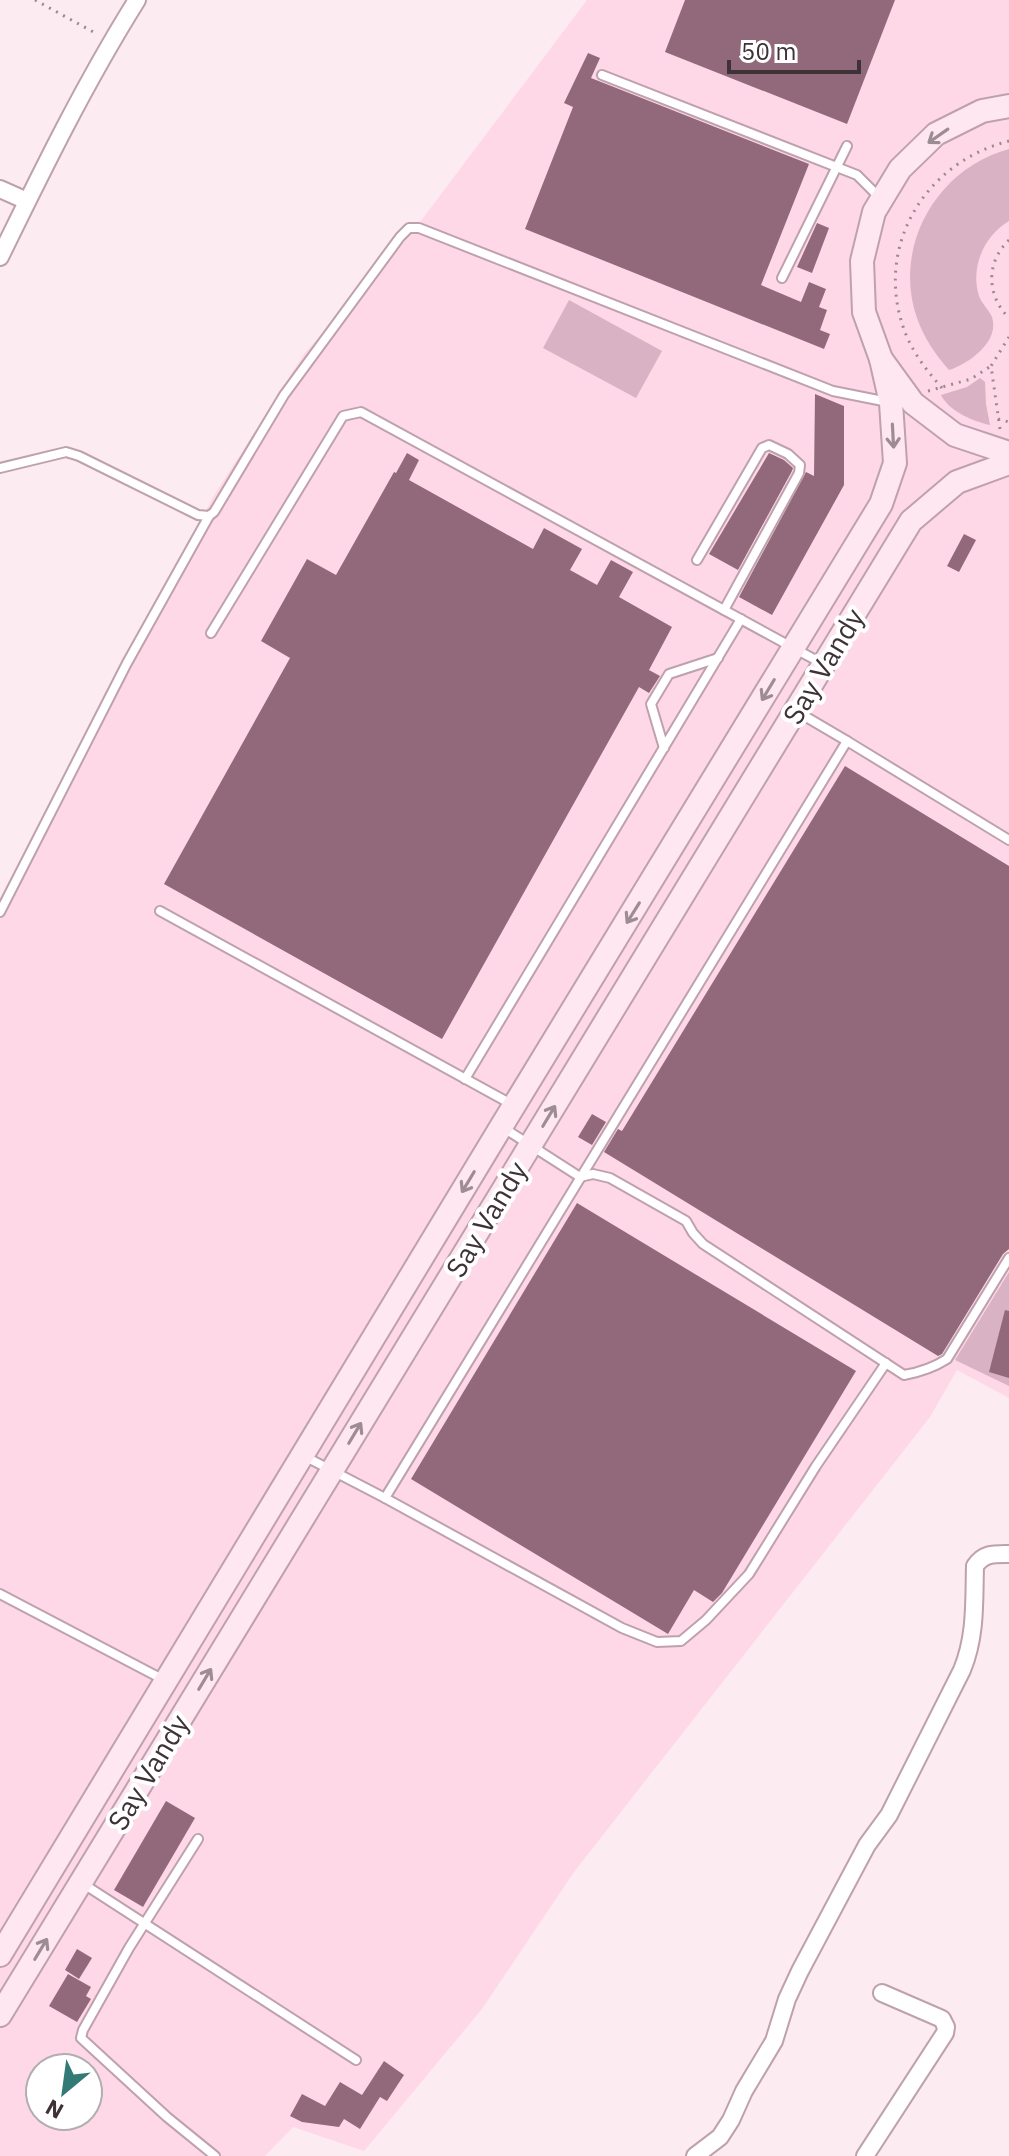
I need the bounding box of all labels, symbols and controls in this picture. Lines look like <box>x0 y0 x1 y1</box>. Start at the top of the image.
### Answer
scale bar <box>729 24 859 74</box>
text: 50 m <box>741 35 796 67</box>
one-way arrow <box>927 127 949 144</box>
one-way arrow <box>886 422 901 449</box>
street label: Say Vandy <box>774 601 872 731</box>
one-way arrow <box>759 678 775 701</box>
one-way arrow <box>624 901 641 923</box>
one-way arrow <box>542 1105 558 1128</box>
street label: Say Vandy <box>437 1154 535 1284</box>
one-way arrow <box>460 1170 476 1193</box>
one-way arrow <box>347 1422 363 1445</box>
one-way arrow <box>197 1668 213 1691</box>
street label: Say Vandy <box>99 1707 197 1837</box>
one-way arrow <box>33 1938 49 1961</box>
north arrow <box>24 2052 104 2132</box>
text: N <box>40 2093 68 2126</box>

